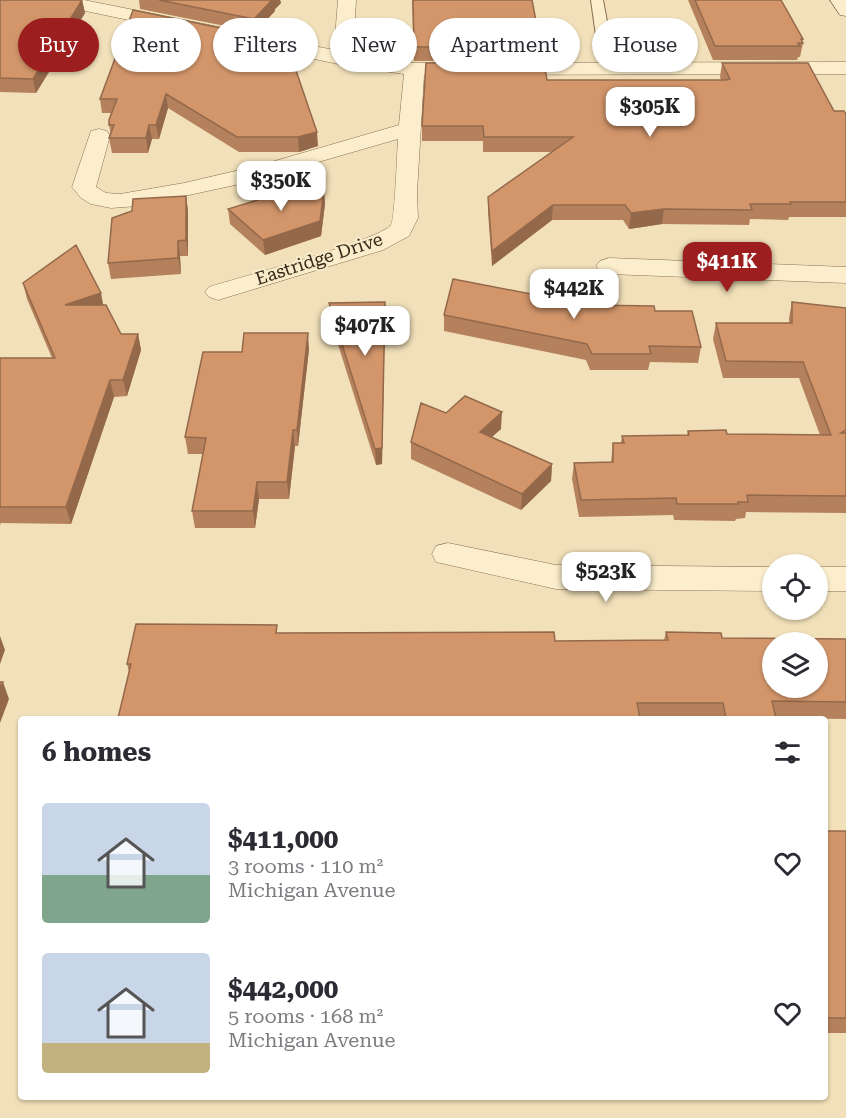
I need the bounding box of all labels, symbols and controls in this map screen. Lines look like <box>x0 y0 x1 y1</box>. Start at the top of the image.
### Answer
chip: Buy <box>18 18 99 72</box>
chip: Rent <box>111 18 201 72</box>
chip: Filters <box>213 18 318 72</box>
chip: New <box>330 18 417 72</box>
chip: Apartment <box>429 18 580 72</box>
chip: House <box>592 18 698 72</box>
pin: $305K <box>608 87 692 138</box>
text: $305K <box>620 94 680 118</box>
pin: $350K <box>239 161 323 212</box>
text: $350K <box>251 168 311 192</box>
street label: Eastridge Drive <box>253 228 385 289</box>
pin: $411K <box>685 242 769 293</box>
text: $411K <box>697 249 757 273</box>
pin: $442K <box>532 269 616 320</box>
text: $442K <box>544 276 604 300</box>
pin: $407K <box>323 306 407 357</box>
text: $407K <box>335 313 395 337</box>
pin: $523K <box>564 552 648 603</box>
map controls <box>762 554 828 698</box>
button: locate <box>762 554 828 620</box>
text: $523K <box>576 559 636 583</box>
button: layers <box>762 632 828 698</box>
icon: filters <box>771 736 804 769</box>
text: 6 homes <box>42 737 151 767</box>
text: $411,000 <box>228 824 338 854</box>
icon: home <box>90 827 162 899</box>
icon: heart <box>771 847 804 880</box>
text: 3 rooms · 110 m² <box>228 854 383 878</box>
text: Michigan Avenue <box>228 878 395 902</box>
text: $442,000 <box>228 974 338 1004</box>
icon: home <box>90 977 162 1049</box>
icon: heart <box>771 997 804 1030</box>
text: 5 rooms · 168 m² <box>228 1004 383 1028</box>
text: Michigan Avenue <box>228 1028 395 1052</box>

